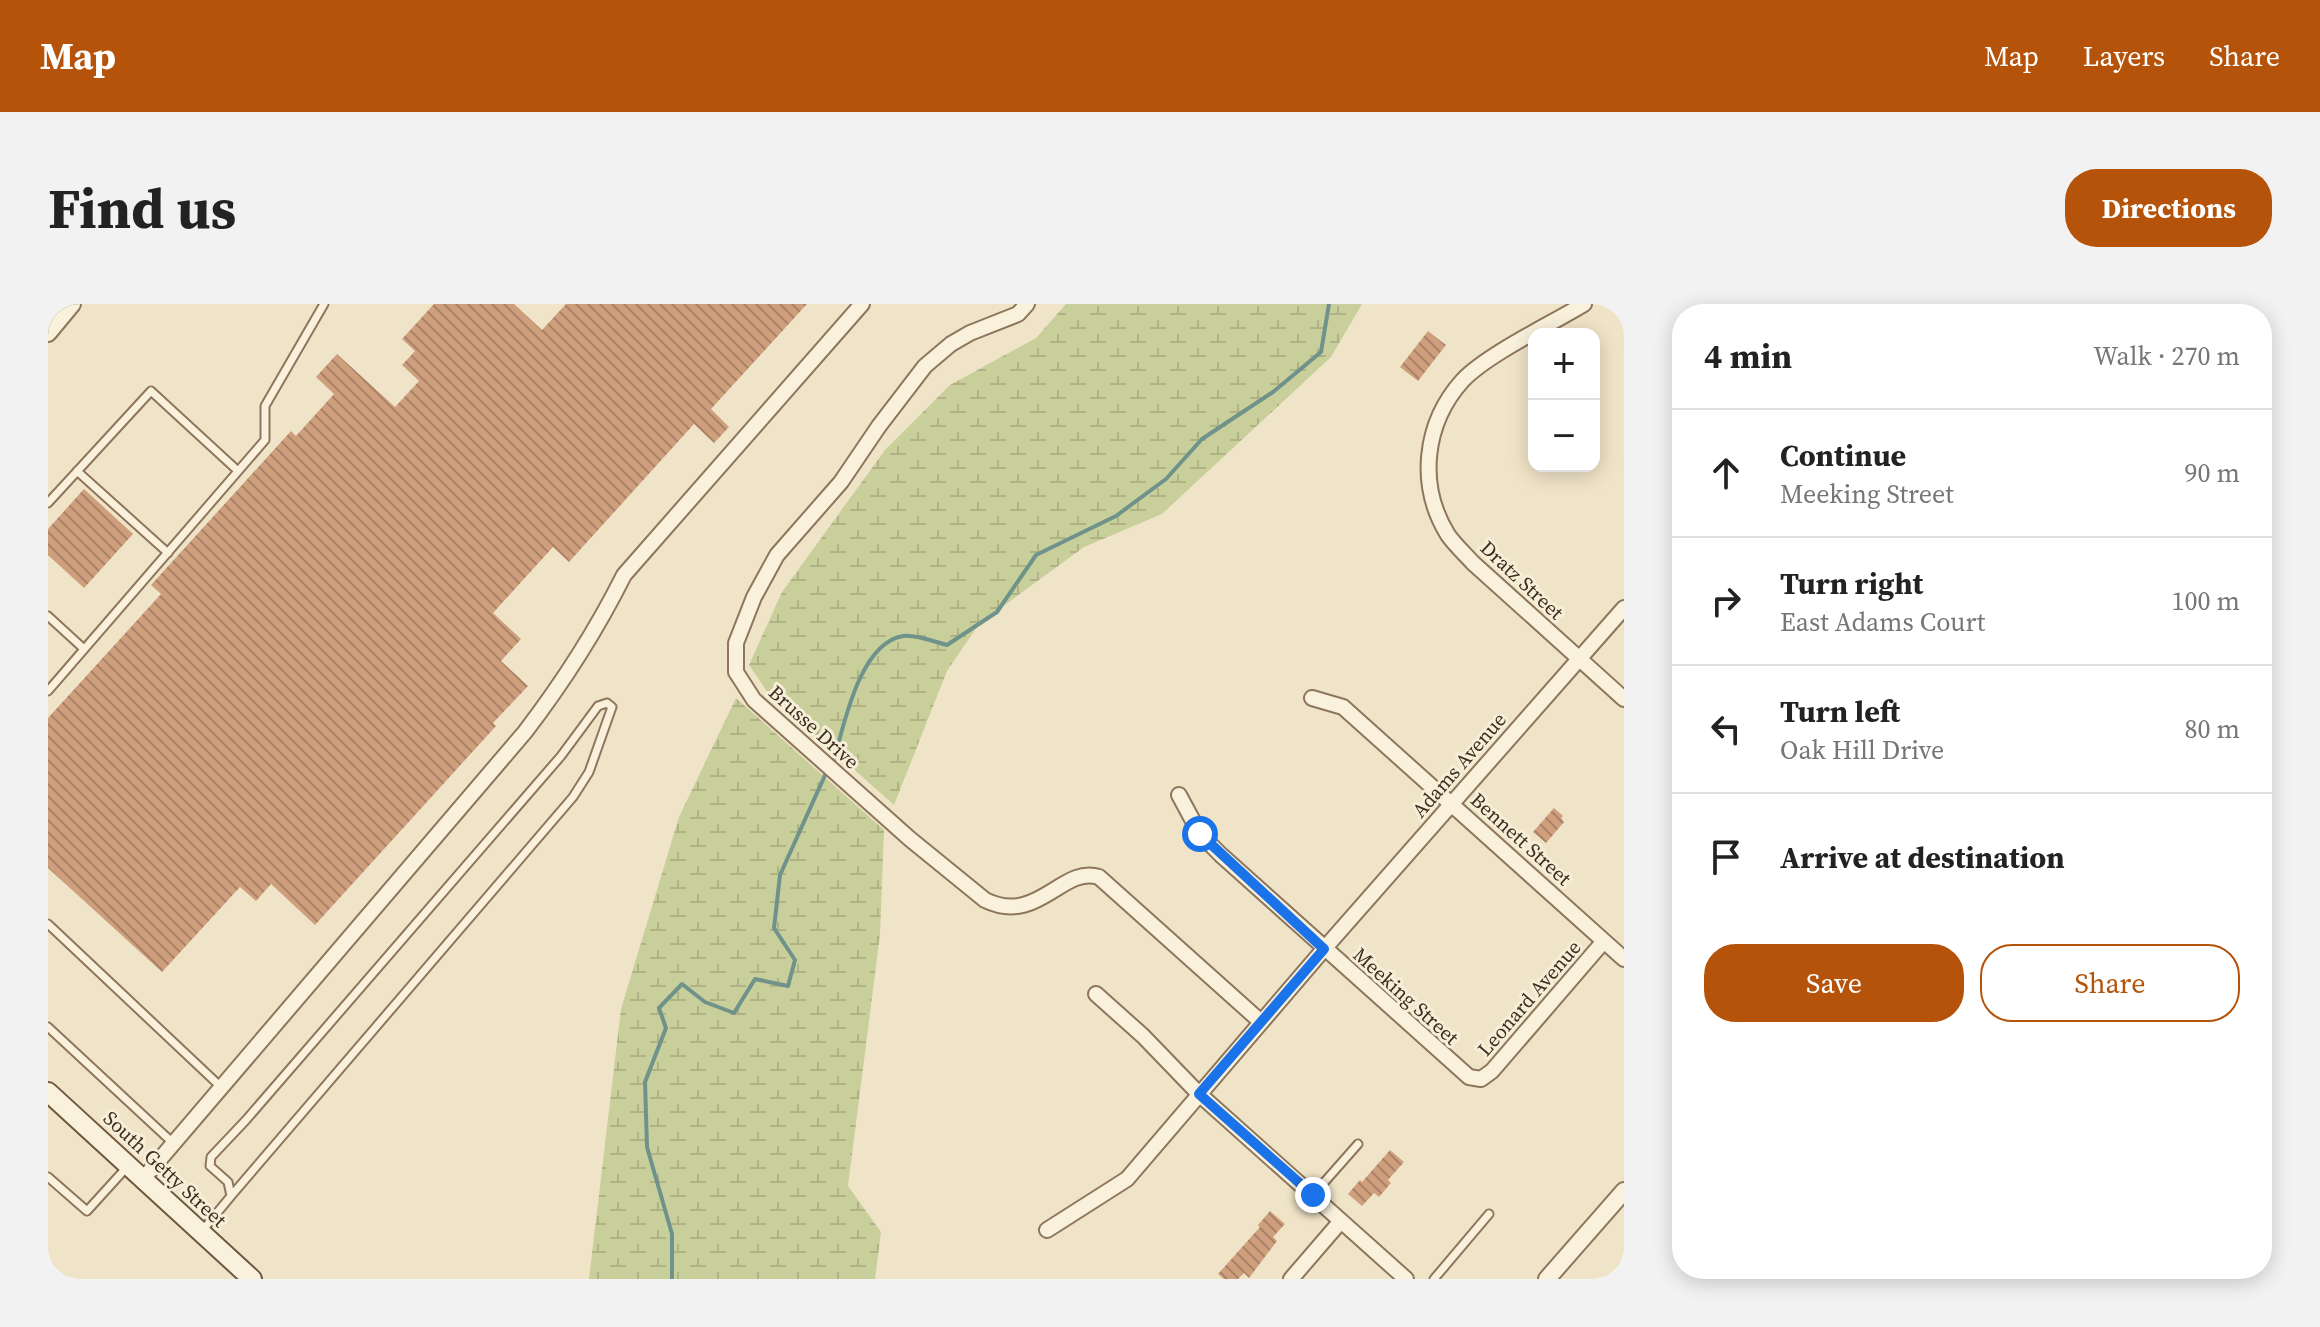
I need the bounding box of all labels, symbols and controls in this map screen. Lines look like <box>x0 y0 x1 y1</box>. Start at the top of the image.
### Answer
text: Map <box>40 30 116 82</box>
text: Map <box>1984 37 2039 75</box>
text: Layers <box>2083 37 2165 75</box>
text: Share <box>2209 37 2280 75</box>
button: Directions <box>2065 169 2272 247</box>
text: Find us <box>48 170 236 247</box>
map controls <box>1528 328 1600 472</box>
button: + <box>1528 328 1600 400</box>
text: 4 min <box>1704 333 1792 379</box>
text: Walk · 270 m <box>2093 338 2240 374</box>
button: − <box>1528 400 1600 472</box>
text: Continue <box>1780 435 1906 476</box>
icon: ahead <box>1704 451 1748 495</box>
text: 90 m <box>2185 455 2240 491</box>
text: Meeking Street <box>1780 476 1954 512</box>
street label: Dratz Street <box>1474 534 1570 626</box>
text: Turn right <box>1780 563 1923 604</box>
icon: right <box>1704 579 1748 623</box>
text: 100 m <box>2172 583 2240 619</box>
text: East Adams Court <box>1780 604 1985 640</box>
street label: Brusse Drive <box>763 679 865 775</box>
text: Turn left <box>1780 691 1900 732</box>
street label: Adams Avenue <box>1405 706 1513 824</box>
icon: left <box>1704 707 1748 751</box>
text: 80 m <box>2185 711 2240 747</box>
text: Oak Hill Drive <box>1780 732 1944 768</box>
street label: Bennett Street <box>1465 786 1578 892</box>
route start <box>1182 816 1218 852</box>
icon: arrive <box>1704 835 1748 879</box>
text: Arrive at destination <box>1780 837 2065 878</box>
street label: Leonard Avenue <box>1471 934 1587 1062</box>
street label: Meeking Street <box>1347 941 1465 1051</box>
button: Save <box>1704 944 1964 1022</box>
button: Share <box>1980 944 2240 1022</box>
street label: South Getty Street <box>97 1104 233 1234</box>
route end <box>1295 1177 1331 1213</box>

